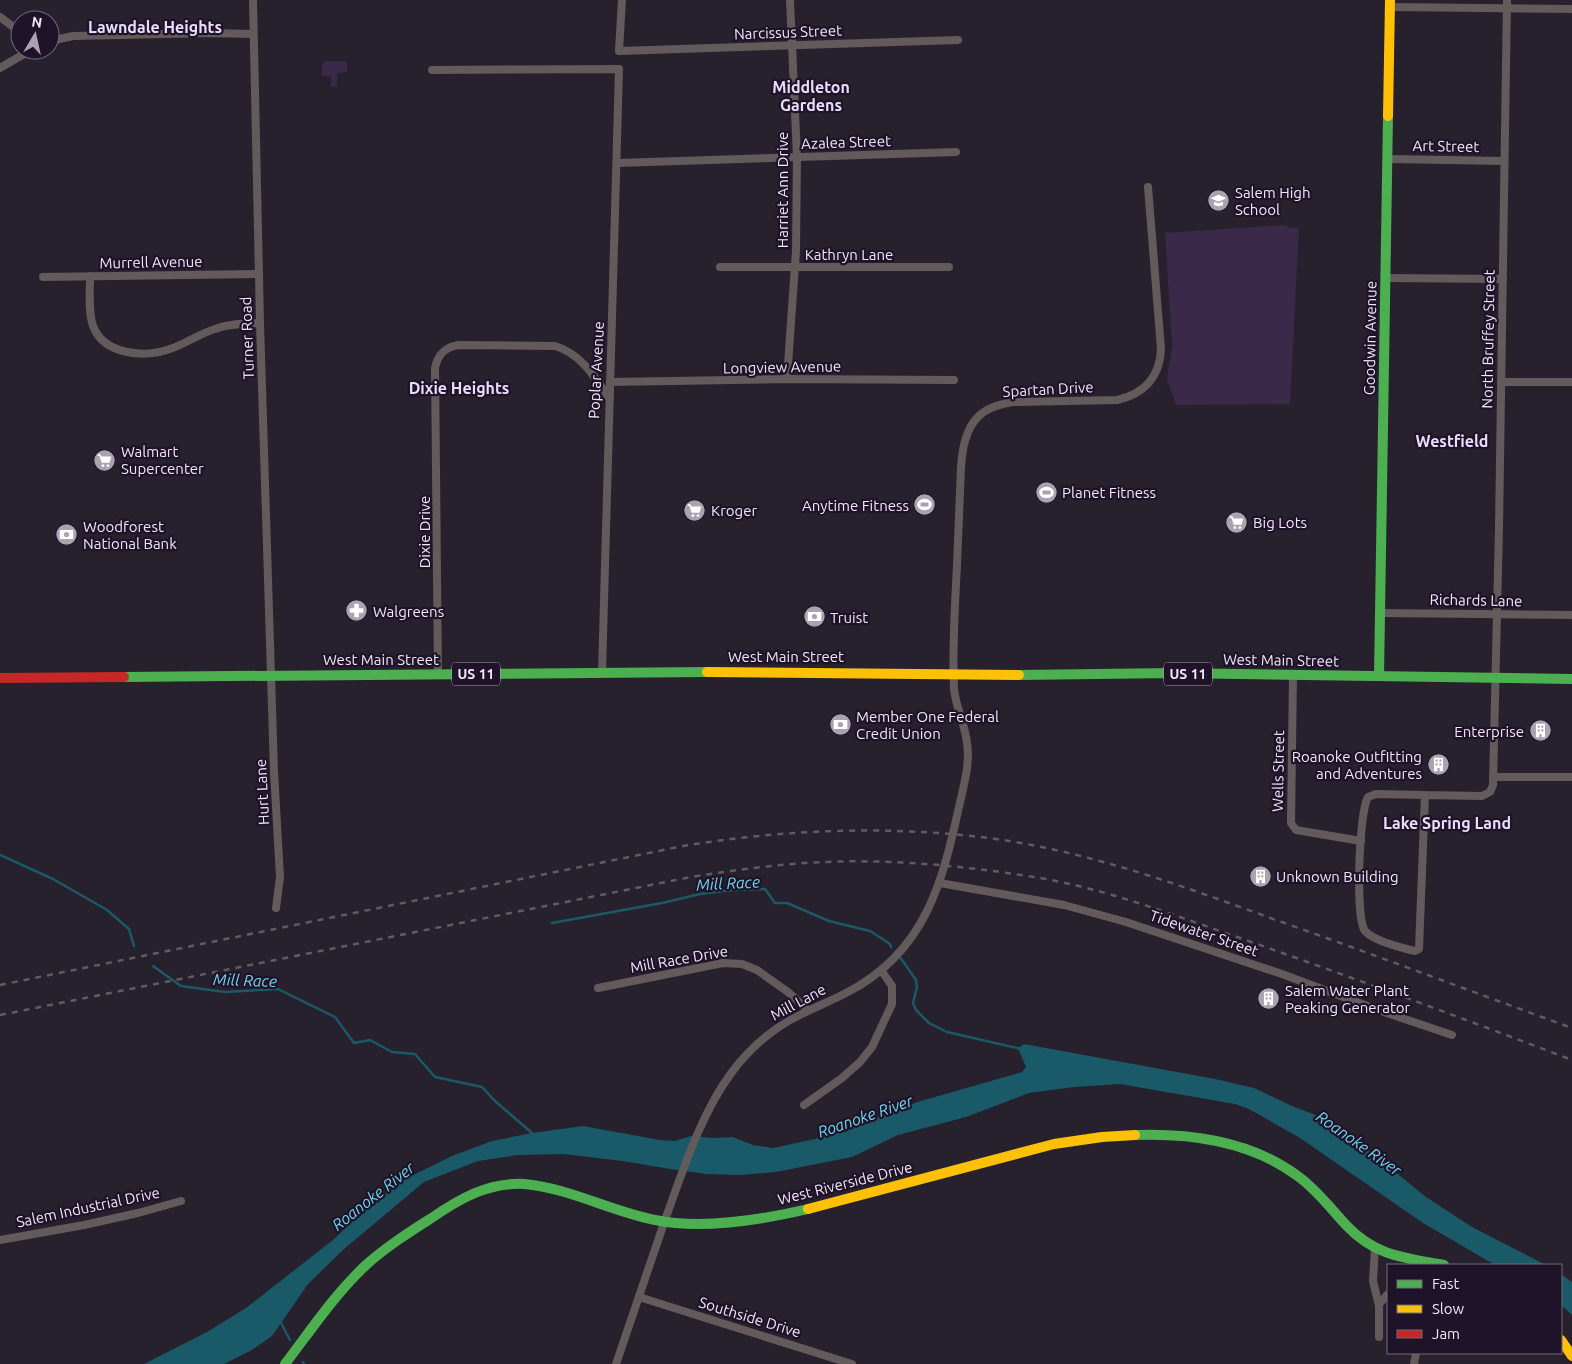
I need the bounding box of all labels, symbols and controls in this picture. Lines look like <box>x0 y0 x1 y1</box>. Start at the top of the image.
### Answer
north arrow <box>10 10 60 60</box>
text: N <box>31 13 43 31</box>
district label: Lawndale Heights <box>88 18 222 36</box>
street label: Narcissus Street <box>734 22 842 42</box>
district label: Middleton Gardens <box>772 78 850 114</box>
street label: Harriet Ann Drive <box>774 132 791 248</box>
street label: Azalea Street <box>801 132 891 152</box>
street label: Art Street <box>1413 137 1480 155</box>
place label: Salem High School <box>1235 184 1310 218</box>
school or university icon: Salem High School <box>1207 189 1231 213</box>
street label: Kathryn Lane <box>805 246 893 263</box>
street label: Murrell Avenue <box>99 253 203 271</box>
street label: North Bruffey Street <box>1478 269 1498 409</box>
street label: Goodwin Avenue <box>1361 281 1379 395</box>
street label: Turner Road <box>237 296 257 380</box>
street label: Poplar Avenue <box>585 321 607 419</box>
street label: Longview Avenue <box>723 357 841 377</box>
street label: Spartan Drive <box>1002 378 1094 400</box>
district label: Dixie Heights <box>409 379 509 397</box>
district label: Westfield <box>1416 432 1488 450</box>
place label: Walmart Supercenter <box>121 443 204 477</box>
supermarket icon: Walmart Supercenter <box>93 448 117 472</box>
sports icon: Planet Fitness <box>1034 480 1058 504</box>
place label: Planet Fitness <box>1062 484 1156 501</box>
sports icon: Anytime Fitness <box>913 493 937 517</box>
street label: Dixie Drive <box>416 496 433 568</box>
place label: Anytime Fitness <box>802 497 909 514</box>
supermarket icon: Kroger <box>683 498 707 522</box>
place label: Kroger <box>711 502 757 519</box>
supermarket icon: Big Lots <box>1225 510 1249 534</box>
place label: Big Lots <box>1253 514 1307 531</box>
place label: Woodforest National Bank <box>83 518 177 552</box>
bank icon: Woodforest National Bank <box>55 523 79 547</box>
street label: Richards Lane <box>1429 591 1523 609</box>
pharmacy icon: Walgreens <box>345 599 369 623</box>
place label: Walgreens <box>373 603 444 620</box>
bank icon: Truist <box>802 605 826 629</box>
place label: Truist <box>830 609 868 626</box>
street label: West Main Street <box>728 648 844 665</box>
street label: West Main Street <box>1223 650 1339 670</box>
street label: West Main Street <box>323 651 439 668</box>
road number: US 11 <box>452 662 500 686</box>
road number: US 11 <box>1164 662 1212 686</box>
place label: Member One Federal Credit Union <box>856 708 999 742</box>
bank icon: Member One Federal Credit Union <box>828 713 852 737</box>
building icon: Enterprise <box>1528 719 1552 743</box>
place label: Enterprise <box>1454 723 1524 740</box>
street label: Wells Street <box>1269 730 1287 812</box>
place label: Roanoke Outfitting and Adventures <box>1292 748 1422 782</box>
building icon: Roanoke Outfitting and Adventures <box>1426 753 1450 777</box>
street label: Hurt Lane <box>252 758 272 826</box>
district label: Lake Spring Land <box>1383 814 1511 832</box>
building icon: Unknown Building <box>1248 864 1272 888</box>
place label: Unknown Building <box>1276 868 1399 885</box>
water label: Mill Race <box>696 872 760 894</box>
street label: Tidewater Street <box>1147 906 1261 960</box>
street label: Mill Race Drive <box>629 942 729 976</box>
water label: Mill Race <box>213 970 277 990</box>
street label: Mill Lane <box>767 980 829 1024</box>
place label: Salem Water Plant Peaking Generator <box>1285 982 1411 1016</box>
building icon: Salem Water Plant Peaking Generator <box>1257 987 1281 1011</box>
water label: Roanoke River <box>815 1091 916 1141</box>
water label: Roanoke River <box>1313 1107 1406 1179</box>
water label: Roanoke River <box>328 1158 418 1234</box>
street label: West Riverside Drive <box>776 1158 914 1208</box>
street label: Salem Industrial Drive <box>15 1183 161 1231</box>
legend <box>1387 1264 1562 1354</box>
text: Fast <box>1432 1275 1460 1292</box>
street label: Southside Drive <box>697 1293 803 1341</box>
text: Slow <box>1432 1300 1465 1317</box>
text: Jam <box>1432 1325 1460 1342</box>

